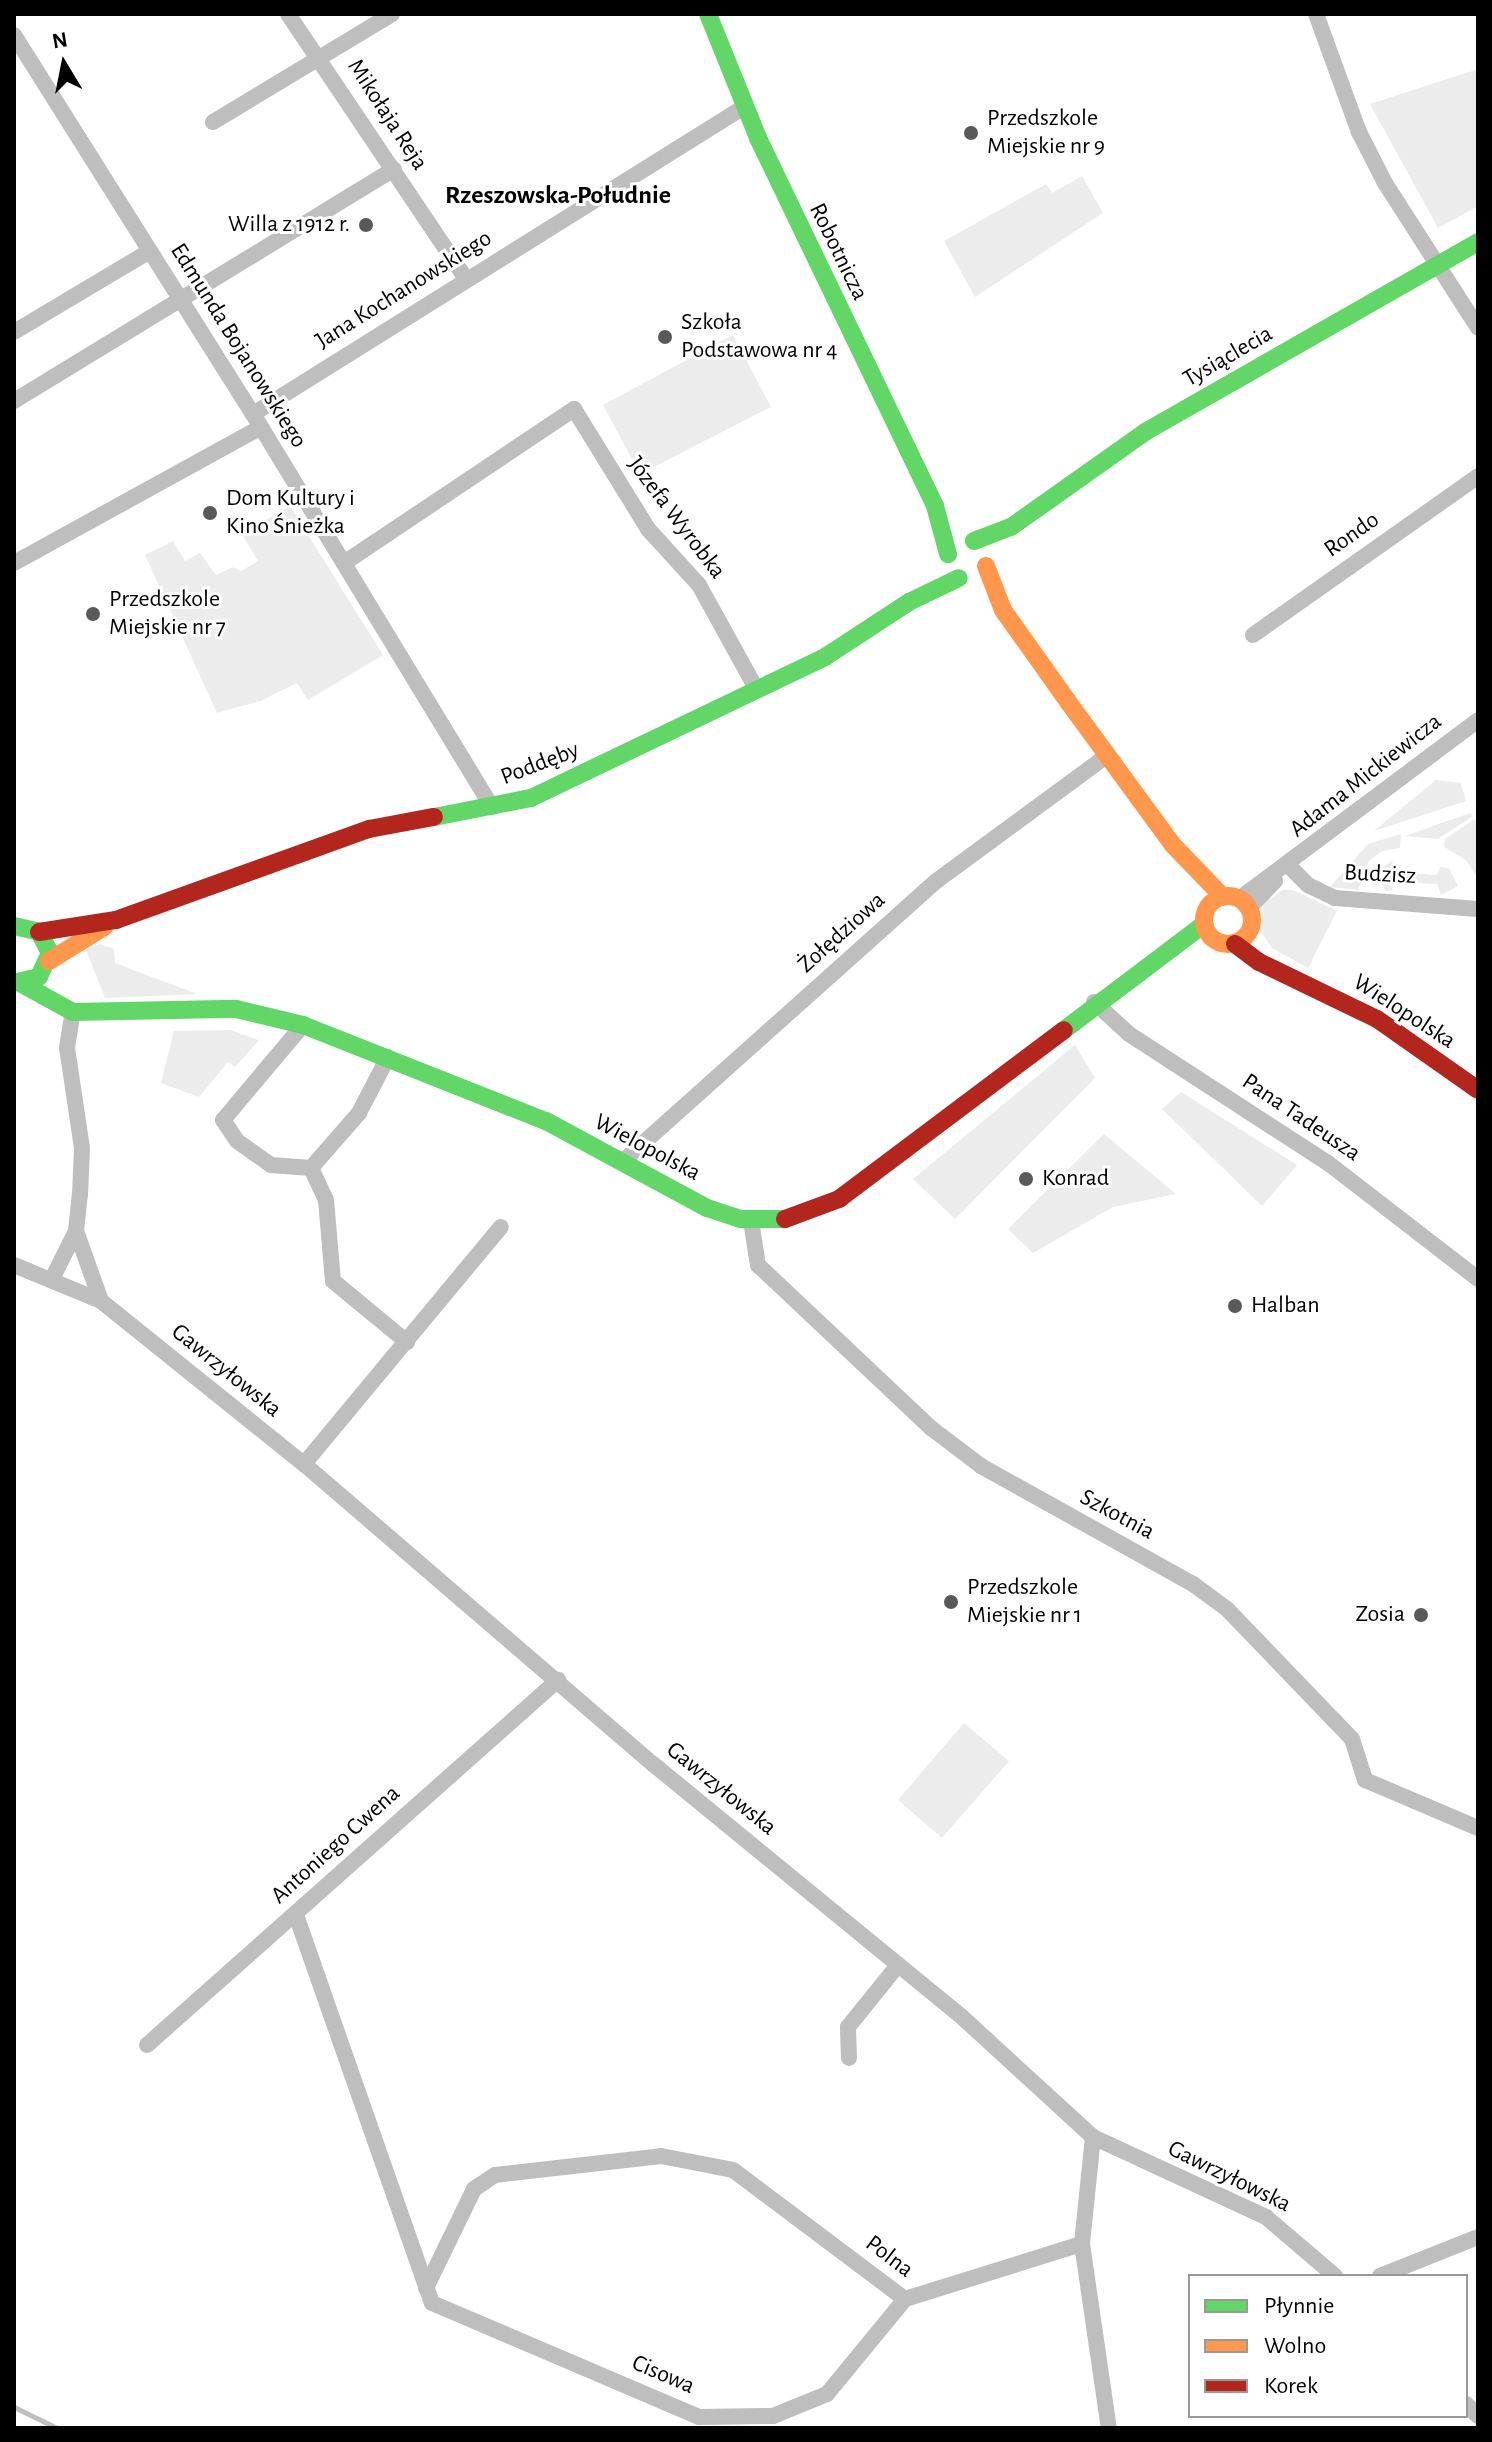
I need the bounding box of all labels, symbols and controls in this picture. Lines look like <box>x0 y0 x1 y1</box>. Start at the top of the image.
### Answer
north arrow <box>24 24 104 104</box>
text: N <box>50 28 69 53</box>
street label: Mikołaja Reja <box>340 54 434 176</box>
place label: Przedszkole Miejskie nr 9 <box>987 105 1105 161</box>
marker: Przedszkole Miejskie nr 9 <box>962 124 980 142</box>
district label: Rzeszowska-Południe <box>445 180 671 212</box>
street label: Robotnicza <box>802 199 874 305</box>
place label: Willa z 1912 r. <box>228 211 350 239</box>
marker: Willa z 1912 r. <box>357 216 375 234</box>
street label: Jana Kochanowskiego <box>311 224 497 356</box>
street label: Edmunda Bojanowskiego <box>163 238 313 454</box>
place label: Szkoła Podstawowa nr 4 <box>681 309 838 365</box>
street label: Tysiąclecia <box>1178 320 1278 394</box>
marker: Szkoła Podstawowa nr 4 <box>656 328 674 346</box>
street label: Józefa Wyrobka <box>621 451 731 585</box>
place label: Dom Kultury i Kino Śnieżka <box>226 485 355 541</box>
marker: Dom Kultury i Kino Śnieżka <box>201 504 219 522</box>
street label: Rondo <box>1319 506 1385 564</box>
place label: Przedszkole Miejskie nr 7 <box>109 586 226 642</box>
marker: Przedszkole Miejskie nr 7 <box>84 605 102 623</box>
street label: Adama Mickiewicza <box>1284 708 1448 844</box>
street label: Poddęby <box>497 736 583 792</box>
street label: Budzisz <box>1343 859 1417 891</box>
street label: Żołędziowa <box>792 886 892 980</box>
street label: Wielopolska <box>1347 968 1461 1056</box>
street label: Pana Tadeusza <box>1236 1068 1366 1168</box>
street label: Wielopolska <box>589 1108 705 1188</box>
place label: Konrad <box>1042 1165 1109 1193</box>
marker: Konrad <box>1017 1170 1035 1188</box>
place label: Halban <box>1251 1292 1320 1320</box>
marker: Halban <box>1226 1297 1244 1315</box>
street label: Gawrzyłowska <box>165 1318 287 1424</box>
street label: Szkotnia <box>1075 1483 1159 1547</box>
place label: Przedszkole Miejskie nr 1 <box>967 1574 1082 1630</box>
marker: Przedszkole Miejskie nr 1 <box>942 1593 960 1611</box>
place label: Zosia <box>1355 1601 1405 1629</box>
marker: Zosia <box>1412 1606 1430 1624</box>
street label: Gawrzyłowska <box>660 1736 782 1842</box>
street label: Antoniego Cwena <box>265 1779 407 1911</box>
street label: Gawrzyłowska <box>1163 2135 1295 2219</box>
street label: Polna <box>859 2230 919 2284</box>
legend <box>1188 2274 1468 2418</box>
text: Płynnie <box>1264 2294 1334 2318</box>
text: Wolno <box>1264 2334 1326 2358</box>
street label: Cisowa <box>627 2349 699 2401</box>
text: Korek <box>1264 2374 1318 2398</box>

